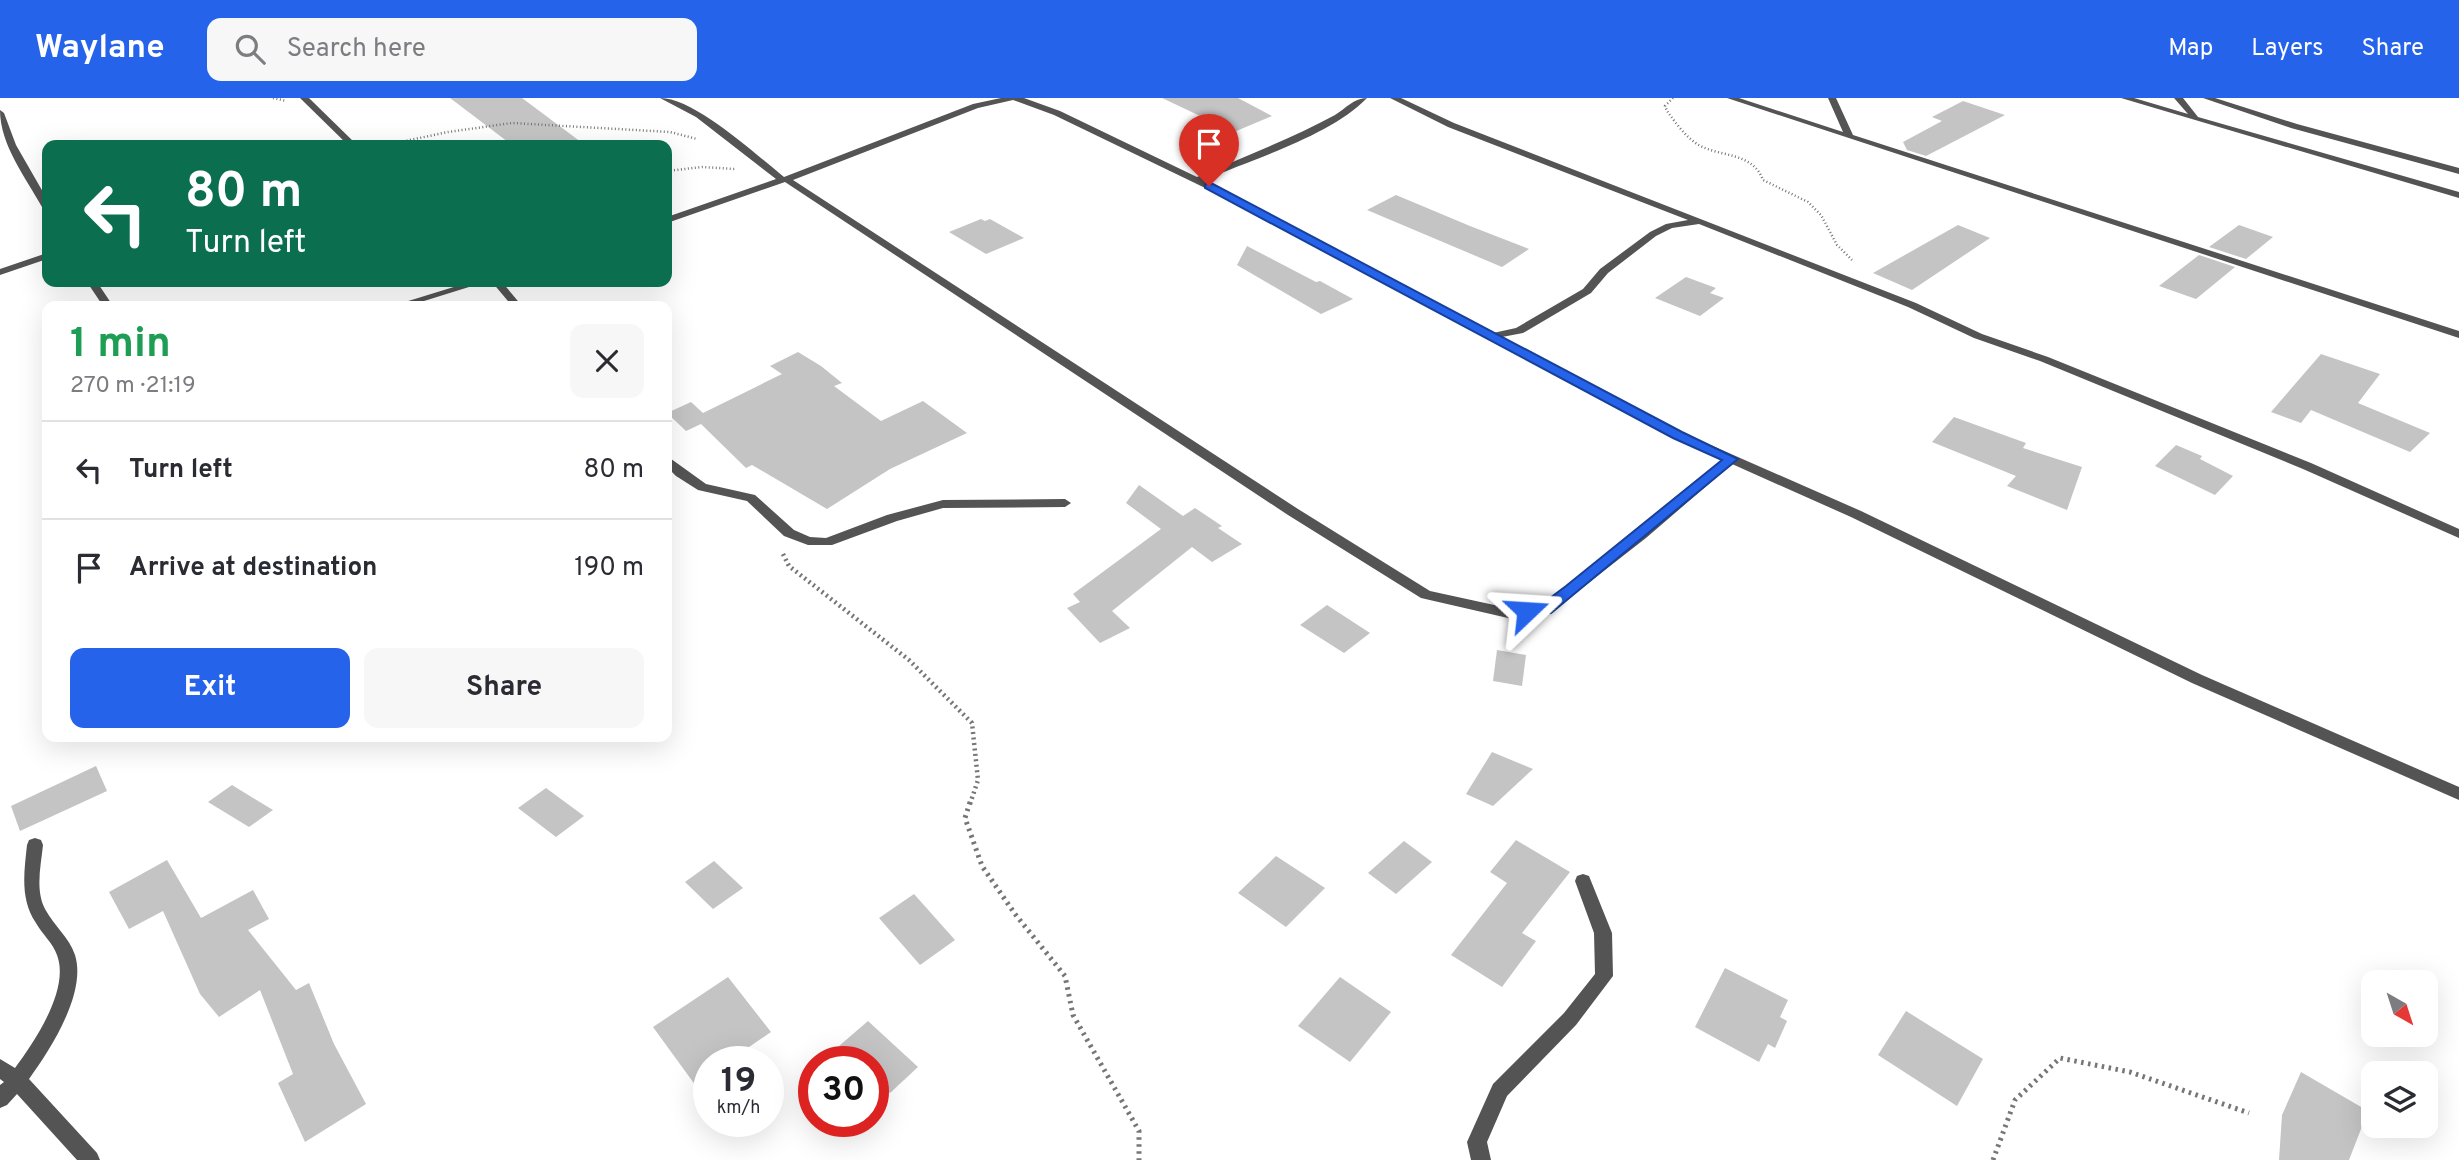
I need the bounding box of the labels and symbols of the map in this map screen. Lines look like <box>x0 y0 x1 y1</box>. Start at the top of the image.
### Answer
pin <box>1179 114 1239 186</box>
position arrow <box>1490 574 1564 648</box>
north arrow <box>2361 970 2438 1046</box>
speed limit sign: 30 <box>798 1046 889 1137</box>

